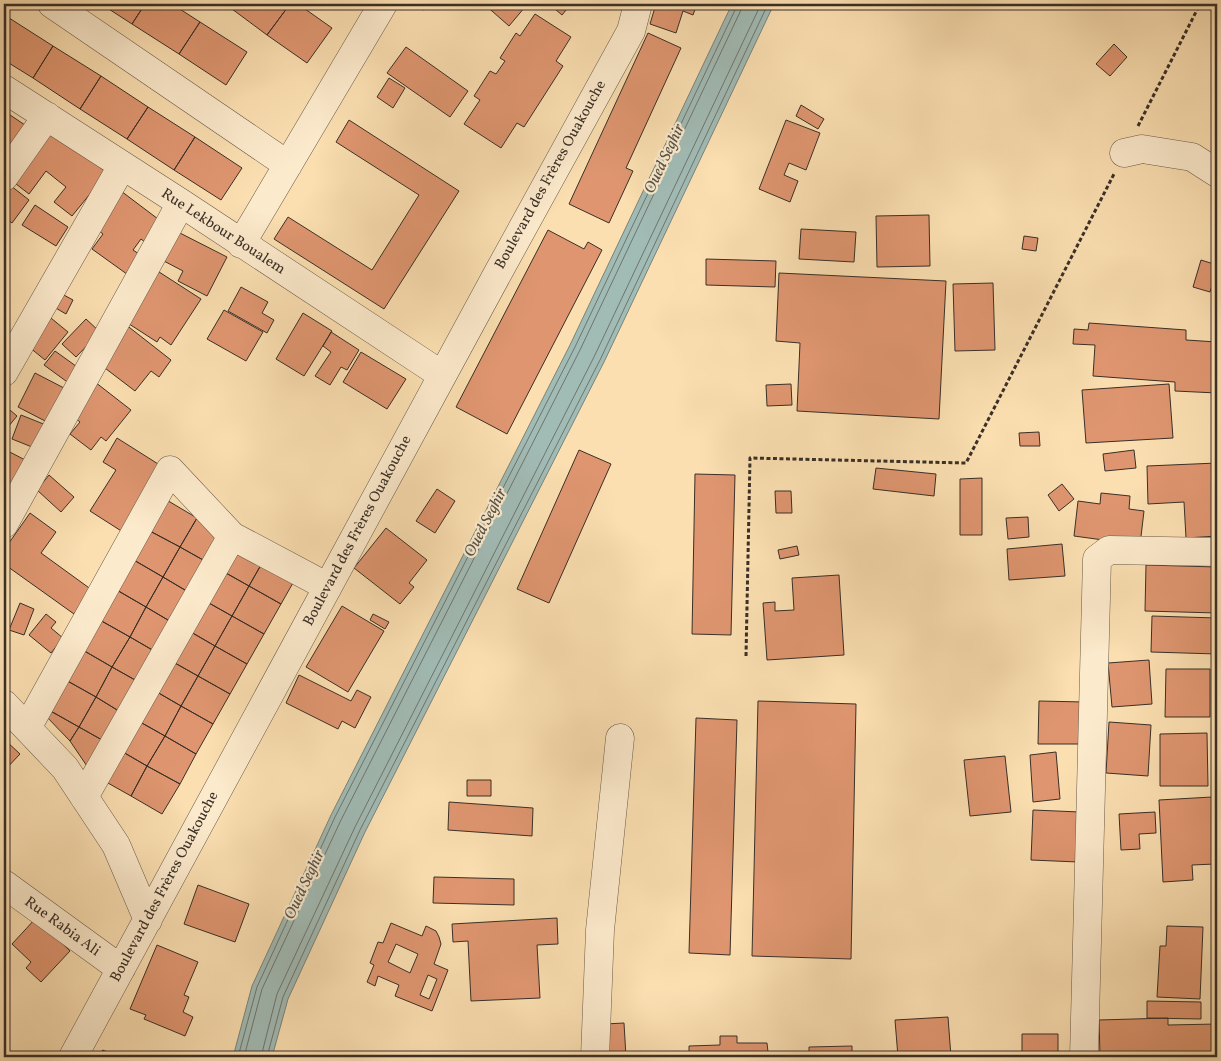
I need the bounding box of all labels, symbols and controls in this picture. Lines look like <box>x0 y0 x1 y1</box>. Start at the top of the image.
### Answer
street label: Boulevard des Frères Ouakouche <box>490 77 612 273</box>
water label: Oued Seghir <box>639 120 691 197</box>
street label: Rue Lekbour Boualem <box>157 184 289 280</box>
street label: Boulevard des Frères Ouakouche <box>299 432 417 630</box>
water label: Oued Seghir <box>459 484 513 561</box>
street label: Boulevard des Frères Ouakouche <box>106 788 224 986</box>
water label: Oued Seghir <box>279 846 331 923</box>
street label: Rue Rabia Ali <box>20 892 104 962</box>

